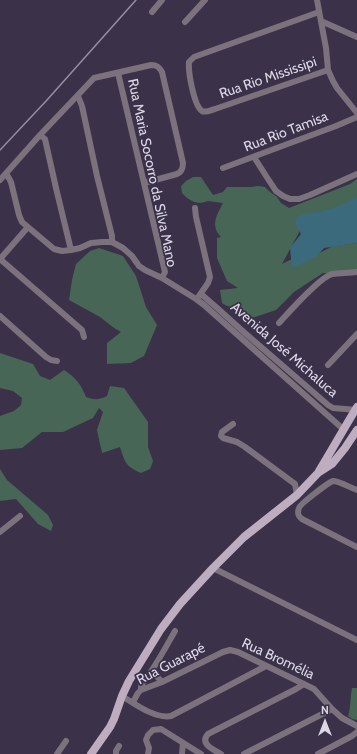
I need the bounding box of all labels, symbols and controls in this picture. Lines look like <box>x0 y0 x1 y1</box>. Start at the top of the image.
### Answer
street label: Rua Rio Mississipi <box>217 53 319 103</box>
street label: Rua Maria Socorro da Silva Mano <box>124 77 180 269</box>
street label: Rua Rio Tamisa <box>242 108 330 156</box>
street label: Avenida José Michaluca <box>227 299 341 401</box>
street label: Rua Bromélia <box>239 635 317 683</box>
street label: Rua Guarapé <box>134 640 208 688</box>
north arrow <box>305 702 345 742</box>
text: N <box>321 703 329 717</box>

